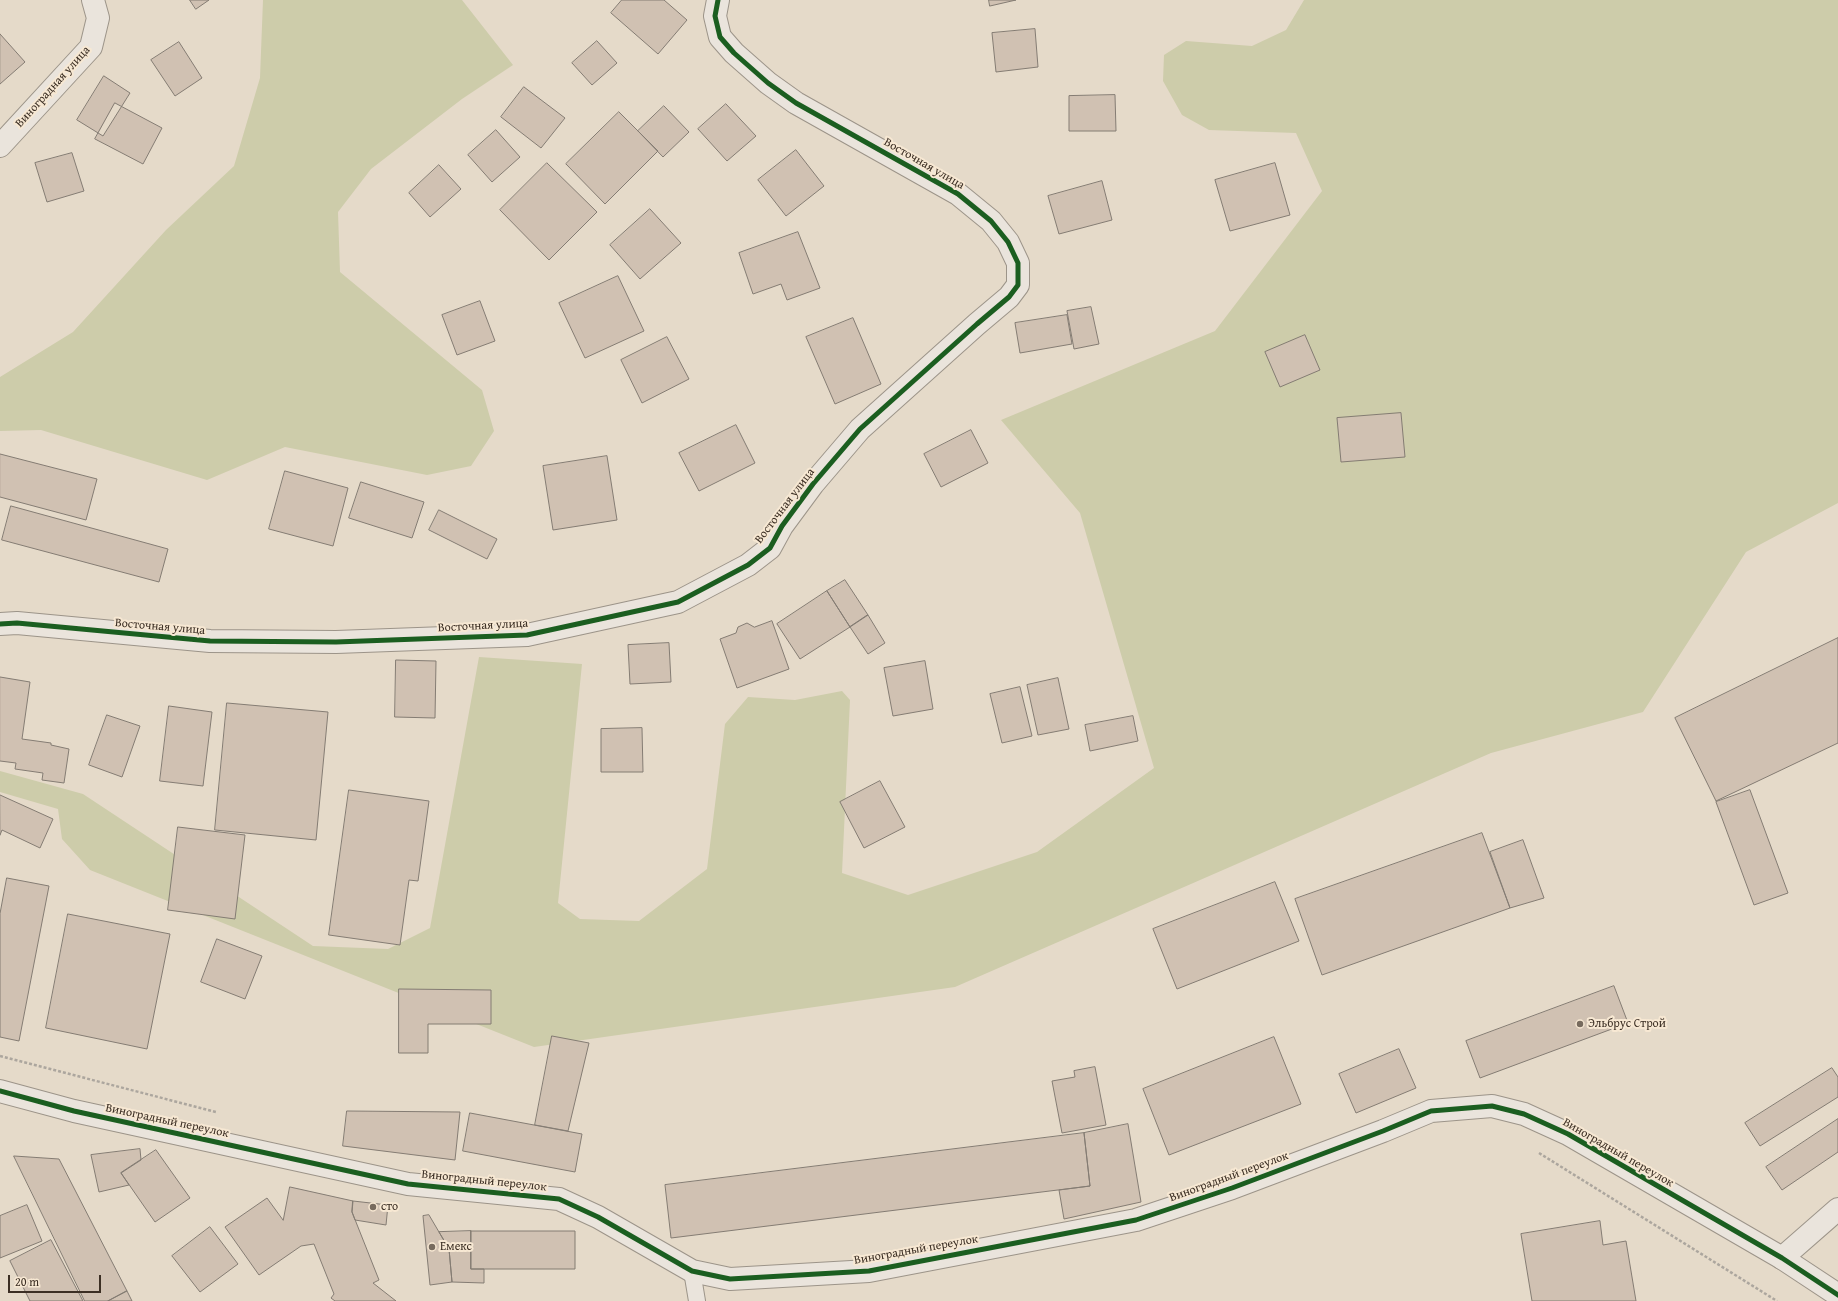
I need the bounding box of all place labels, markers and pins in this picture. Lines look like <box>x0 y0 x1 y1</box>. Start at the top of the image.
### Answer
place label: Эльбрус Строй <box>1588 1017 1666 1031</box>
marker: Эльбрус Строй <box>1575 1019 1585 1029</box>
place label: сто <box>381 1200 398 1214</box>
marker: сто <box>368 1202 378 1212</box>
place label: Емекс <box>440 1240 472 1254</box>
marker: Емекс <box>427 1242 437 1252</box>

